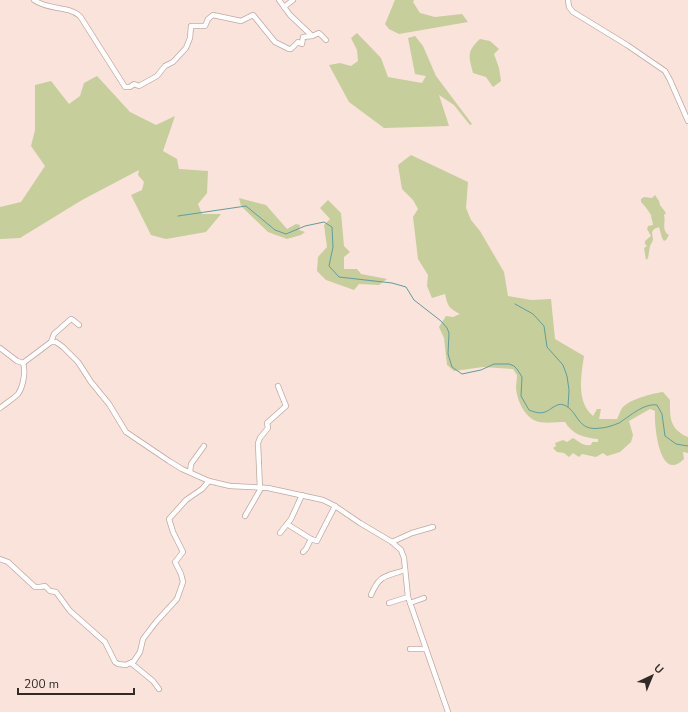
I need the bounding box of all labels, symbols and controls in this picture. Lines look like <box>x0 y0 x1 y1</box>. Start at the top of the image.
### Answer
north arrow <box>632 656 672 696</box>
text: U <box>650 661 667 677</box>
scale bar <box>18 670 134 696</box>
text: 200 m <box>24 676 59 692</box>

